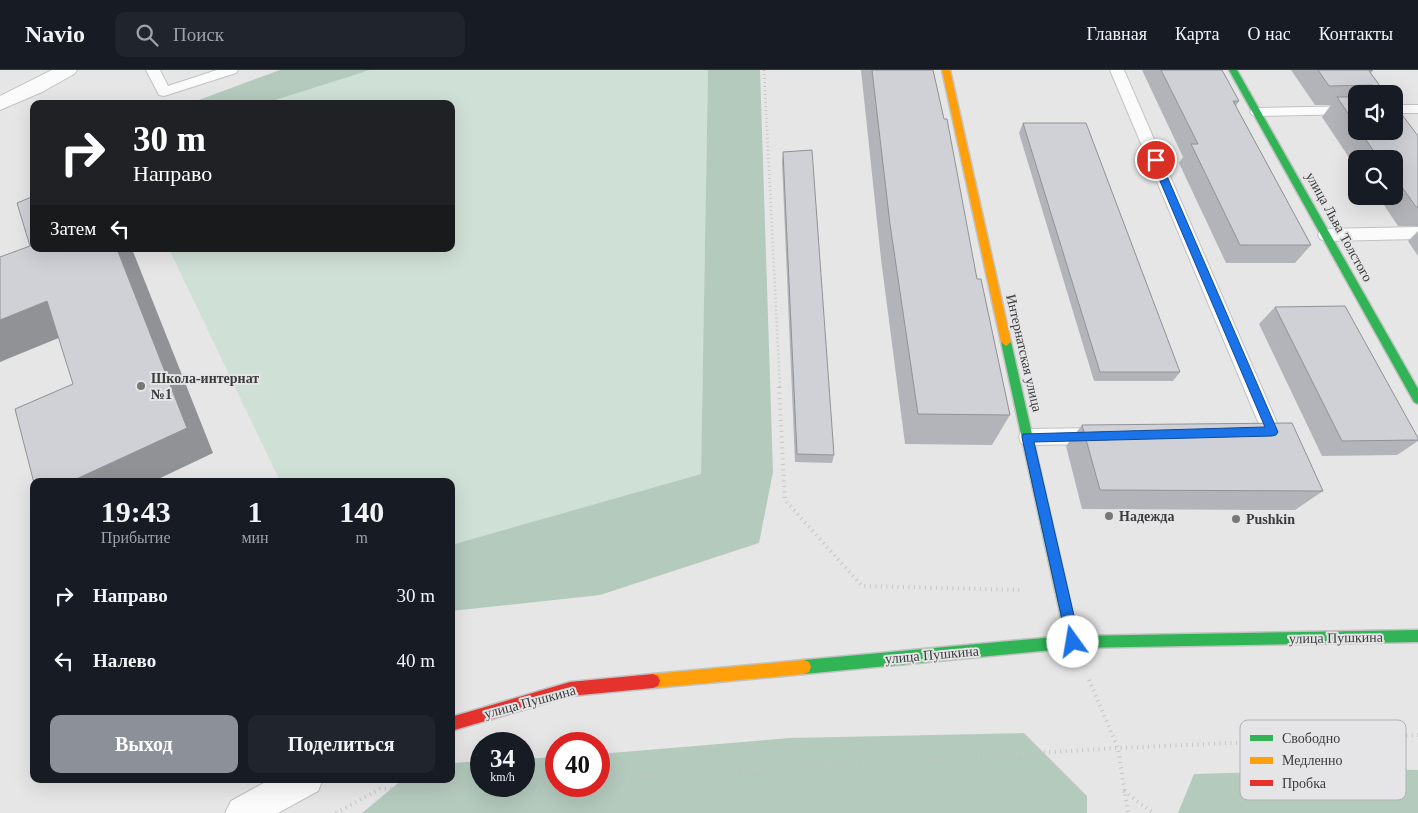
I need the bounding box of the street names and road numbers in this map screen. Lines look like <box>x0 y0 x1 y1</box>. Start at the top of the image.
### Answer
street label: улица Льва Толстого <box>1303 170 1375 284</box>
street label: Интернатская улица <box>1003 293 1045 414</box>
street label: улица Пушкина <box>1289 630 1384 646</box>
street label: улица Пушкина <box>885 643 980 667</box>
street label: улица Пушкина <box>483 682 578 721</box>

